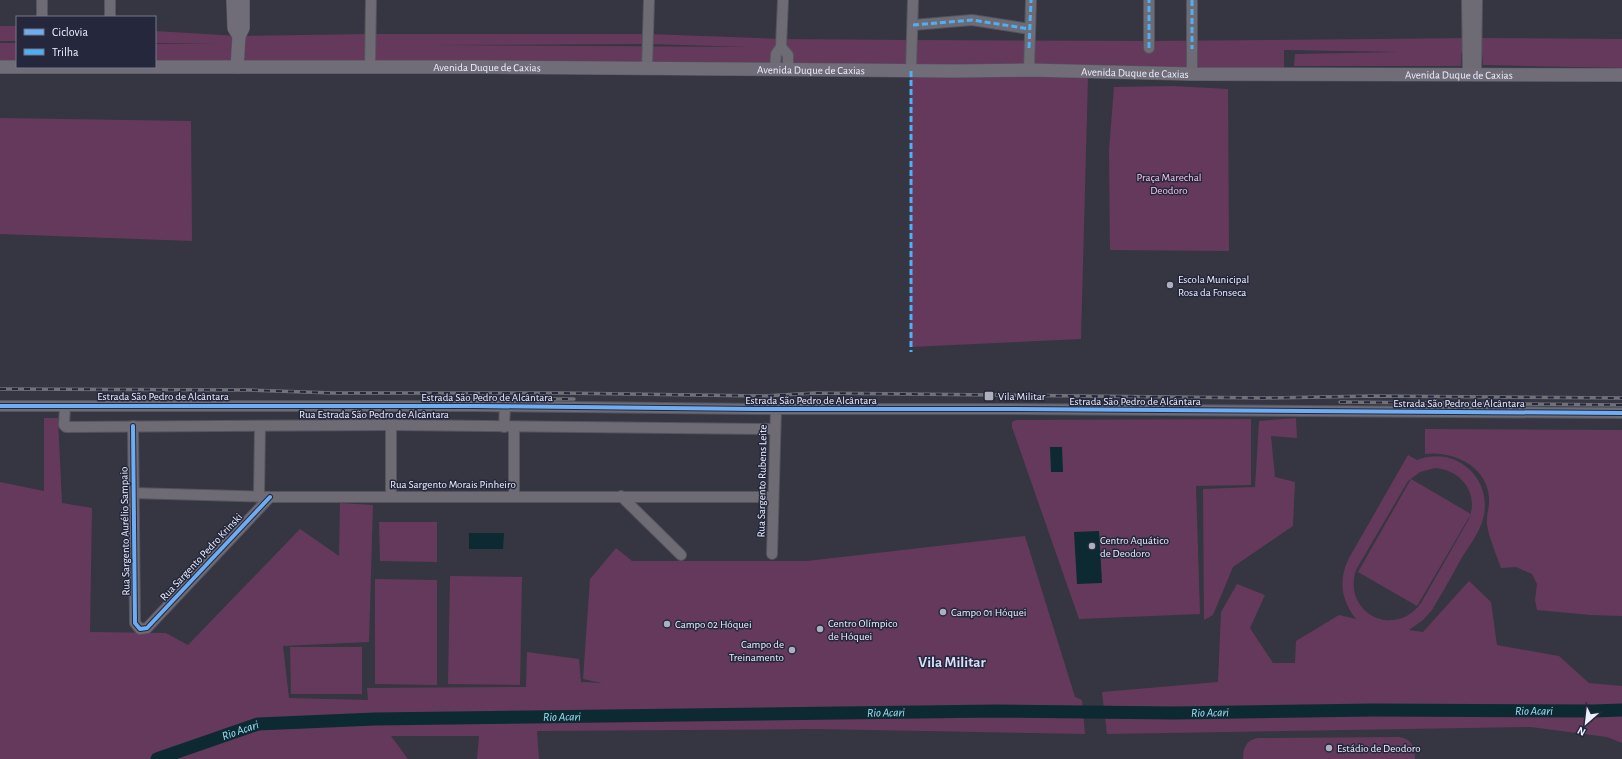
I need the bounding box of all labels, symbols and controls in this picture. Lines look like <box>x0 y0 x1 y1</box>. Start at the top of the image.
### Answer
legend <box>16 16 156 68</box>
text: Ciclovia <box>52 26 88 38</box>
text: Trilha <box>52 46 79 58</box>
street label: Avenida Duque de Caxias <box>433 61 541 73</box>
street label: Avenida Duque de Caxias <box>757 64 865 76</box>
street label: Avenida Duque de Caxias <box>1081 66 1189 79</box>
street label: Avenida Duque de Caxias <box>1405 69 1513 80</box>
park label: Praça Marechal Deodoro <box>1136 172 1202 196</box>
place label: Escola Municipal Rosa da Fonseca <box>1178 274 1249 298</box>
marker: Escola Municipal Rosa da Fonseca <box>1165 280 1175 290</box>
marker: Vila Militar <box>983 390 995 402</box>
street label: Estrada São Pedro de Alcântara <box>97 391 229 402</box>
place label: Vila Militar <box>998 391 1046 402</box>
street label: Estrada São Pedro de Alcântara <box>421 392 553 403</box>
street label: Estrada São Pedro de Alcântara <box>745 395 877 406</box>
street label: Estrada São Pedro de Alcântara <box>1069 396 1201 407</box>
street label: Estrada São Pedro de Alcântara <box>1393 398 1525 409</box>
street label: Rua Estrada São Pedro de Alcântara <box>299 409 449 420</box>
street label: Rua Sargento Rubens Leite <box>756 424 768 538</box>
street label: Rua Sargento Aurélio Sampaio <box>118 466 132 596</box>
street label: Rua Sargento Morais Pinheiro <box>390 479 516 490</box>
street label: Rua Sargento Pedro Krinski <box>158 511 244 603</box>
place label: Centro Aquático de Deodoro <box>1100 535 1169 559</box>
marker: Centro Aquático de Deodoro <box>1087 541 1097 551</box>
marker: Campo 01 Hóquei <box>938 607 948 617</box>
place label: Campo 01 Hóquei <box>951 607 1026 618</box>
place label: Centro Olímpico de Hóquei <box>828 618 898 642</box>
marker: Campo 02 Hóquei <box>662 619 672 629</box>
place label: Campo 02 Hóquei <box>675 619 752 630</box>
marker: Centro Olímpico de Hóquei <box>815 624 825 634</box>
place label: Campo de Treinamento <box>729 639 784 663</box>
marker: Campo de Treinamento <box>787 645 797 655</box>
district label: Vila Militar <box>918 655 986 670</box>
north arrow <box>1566 703 1606 743</box>
water label: Rio Acari <box>1515 705 1553 717</box>
water label: Rio Acari <box>867 706 905 719</box>
water label: Rio Acari <box>1191 706 1229 719</box>
water label: Rio Acari <box>543 710 581 723</box>
water label: Rio Acari <box>220 718 260 742</box>
text: N <box>1576 725 1588 738</box>
marker: Estádio de Deodoro <box>1324 743 1334 753</box>
place label: Estádio de Deodoro <box>1337 743 1421 754</box>

